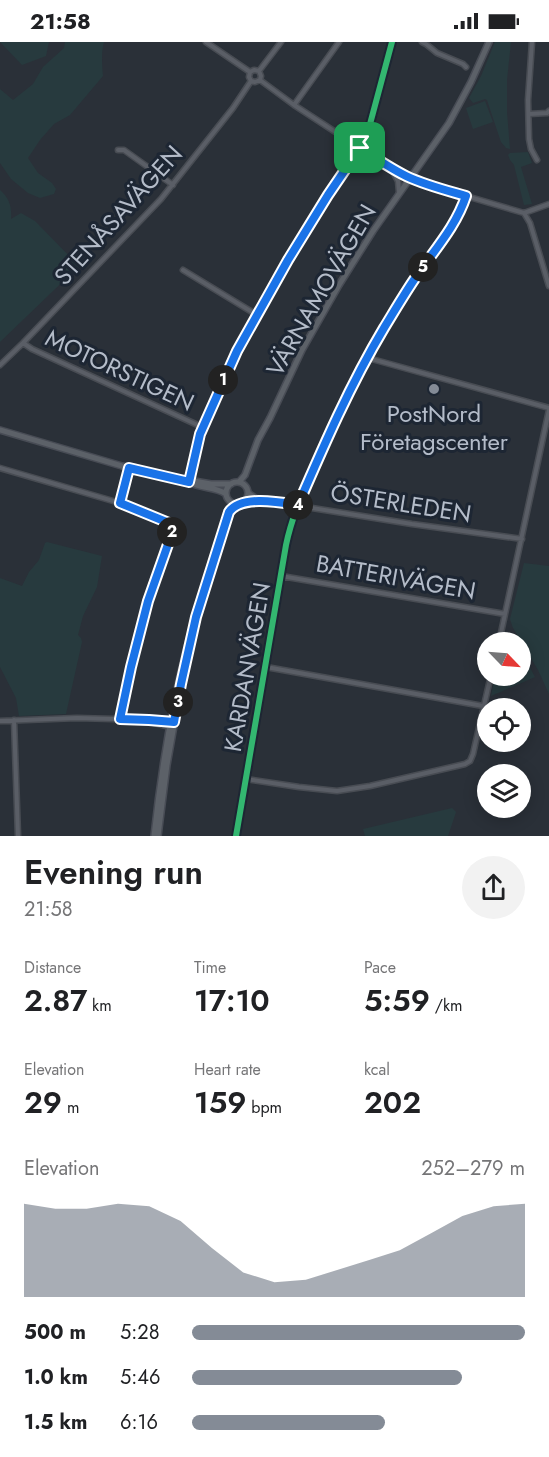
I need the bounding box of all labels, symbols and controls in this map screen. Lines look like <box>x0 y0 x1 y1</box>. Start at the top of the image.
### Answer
text: 21:58 <box>30 5 91 37</box>
pin <box>334 122 385 173</box>
icon: arrive <box>343 131 376 164</box>
street label: STENÅSAVÄGEN <box>46 137 190 293</box>
street label: VÄRNAMOVÄGEN <box>257 197 385 383</box>
pin: 5 <box>408 252 438 282</box>
text: 5 <box>418 255 428 278</box>
street label: MOTORSTIGEN <box>40 320 200 420</box>
pin: 1 <box>208 365 238 395</box>
text: 1 <box>219 368 227 391</box>
marker: PostNord Företagscenter <box>427 382 441 396</box>
place label: PostNord Företagscenter <box>360 396 509 459</box>
street label: ÖSTERLEDEN <box>328 475 474 531</box>
pin: 4 <box>283 490 313 520</box>
text: 4 <box>292 493 304 516</box>
pin: 2 <box>157 517 187 547</box>
text: 2 <box>167 520 177 543</box>
street label: BATTERIVÄGEN <box>313 546 479 608</box>
street label: KARDANVÄGEN <box>215 579 279 755</box>
north arrow <box>477 632 531 686</box>
map controls <box>477 632 531 818</box>
pin: 3 <box>163 687 193 717</box>
text: 3 <box>173 690 183 713</box>
button: locate <box>477 698 531 752</box>
button: layers <box>477 764 531 818</box>
text: Evening run <box>24 849 203 896</box>
button: share <box>462 856 525 919</box>
text: 21:58 <box>24 895 73 924</box>
text: Distance <box>24 956 81 979</box>
text: Time <box>194 956 226 979</box>
text: Pace <box>364 956 396 979</box>
text: 2.87 <box>24 979 87 1022</box>
text: 17:10 <box>194 979 270 1022</box>
text: 5:59 <box>364 979 430 1022</box>
text: km <box>87 994 112 1017</box>
text: /km <box>430 994 462 1017</box>
text: Elevation <box>24 1058 84 1081</box>
text: Heart rate <box>194 1058 261 1081</box>
text: kcal <box>364 1058 390 1081</box>
text: 29 <box>24 1081 62 1124</box>
text: 159 <box>194 1081 247 1124</box>
text: 202 <box>364 1081 421 1124</box>
text: m <box>62 1096 79 1119</box>
text: bpm <box>247 1096 282 1119</box>
text: Elevation <box>24 1154 99 1183</box>
text: 252–279 m <box>421 1154 525 1183</box>
text: 500 m <box>24 1318 86 1347</box>
text: 5:28 <box>120 1318 160 1347</box>
text: 1.0 km <box>24 1363 88 1392</box>
text: 5:46 <box>120 1363 160 1392</box>
text: 1.5 km <box>24 1408 87 1437</box>
text: 6:16 <box>120 1408 158 1437</box>

